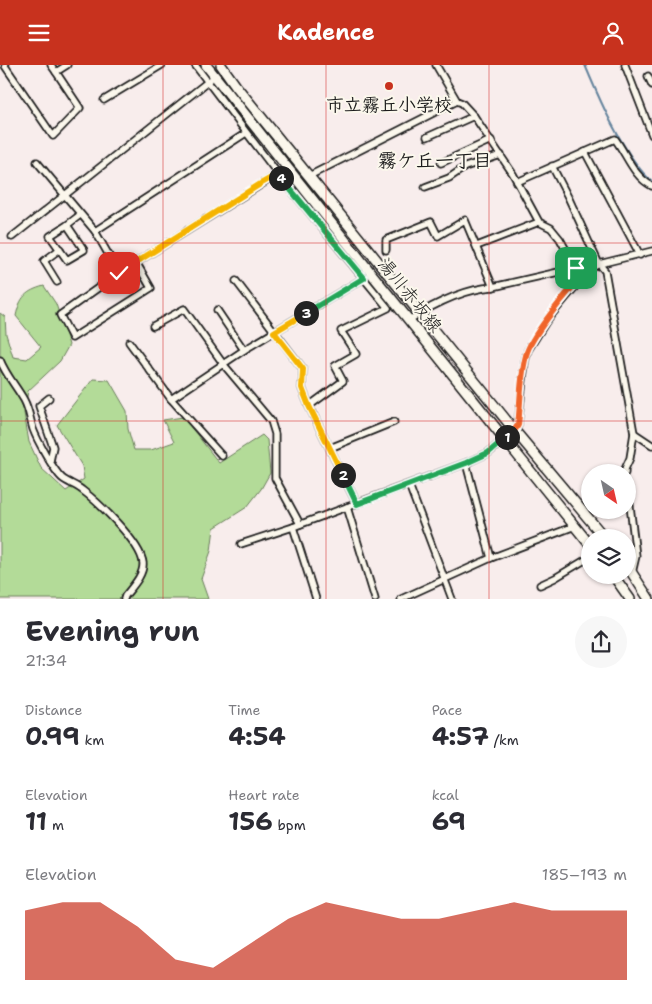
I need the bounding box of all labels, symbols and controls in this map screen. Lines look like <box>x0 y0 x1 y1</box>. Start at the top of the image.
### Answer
text: Kadence <box>277 18 375 47</box>
icon: menu <box>25 19 53 47</box>
icon: person <box>599 19 627 47</box>
marker: 市立霧丘小学校 <box>383 80 395 92</box>
place label: 市立霧丘小学校 <box>326 93 452 117</box>
district label: 霧ケ丘一丁目 <box>378 148 492 173</box>
pin: 4 <box>268 165 294 191</box>
text: 4 <box>277 169 286 187</box>
pin <box>555 247 597 289</box>
pin <box>98 252 140 294</box>
street label: 湯川赤坂線 <box>372 252 448 338</box>
icon: arrive <box>562 254 590 282</box>
icon: check <box>105 259 133 287</box>
pin: 3 <box>294 301 318 325</box>
text: 3 <box>302 304 311 322</box>
pin: 1 <box>494 425 520 449</box>
text: 1 <box>504 428 511 446</box>
pin: 2 <box>330 463 356 487</box>
north arrow <box>581 464 636 519</box>
map controls <box>581 464 636 584</box>
text: 2 <box>339 466 348 484</box>
button: layers <box>581 529 636 584</box>
text: Evening run <box>25 612 200 650</box>
button: share <box>575 616 627 668</box>
text: 21:34 <box>25 650 67 671</box>
text: Distance <box>25 701 82 719</box>
text: Time <box>228 701 260 719</box>
text: Pace <box>432 701 462 719</box>
text: 0.99 <box>25 719 80 753</box>
text: 4:54 <box>228 719 286 753</box>
text: 4:57 <box>432 719 489 753</box>
text: km <box>80 731 104 749</box>
text: /km <box>489 731 519 749</box>
text: Elevation <box>25 786 88 804</box>
text: Heart rate <box>228 786 300 804</box>
text: kcal <box>432 786 459 804</box>
text: 11 <box>25 804 47 838</box>
text: 156 <box>228 804 273 838</box>
text: 69 <box>432 804 466 838</box>
text: m <box>47 816 64 834</box>
text: bpm <box>273 816 306 834</box>
text: Elevation <box>25 864 97 885</box>
text: 185–193 m <box>542 864 627 885</box>

